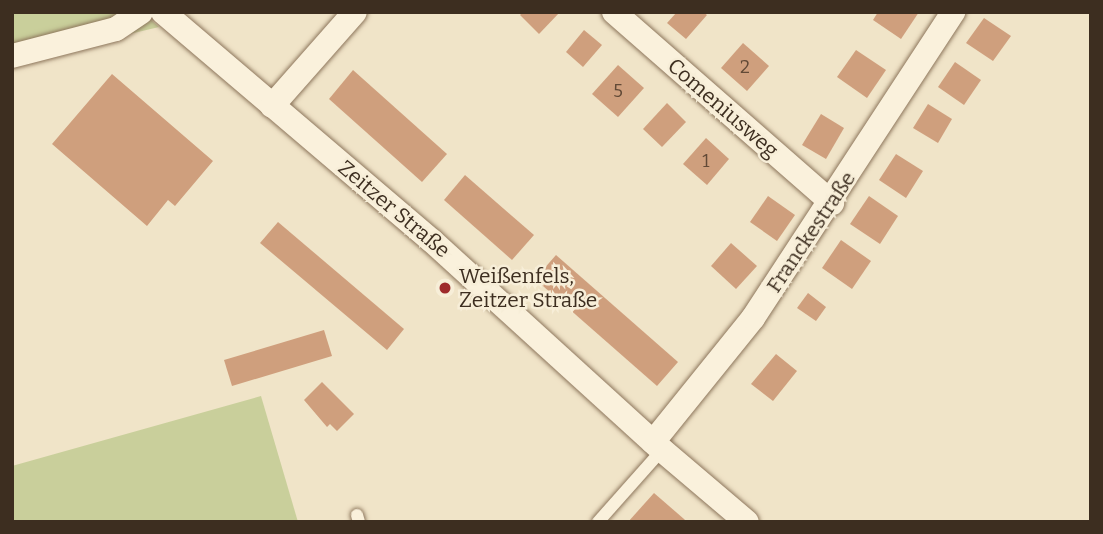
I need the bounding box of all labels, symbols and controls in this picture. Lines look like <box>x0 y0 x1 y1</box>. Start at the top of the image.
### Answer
street label: Comeniusweg <box>662 53 784 163</box>
house number: 2 <box>740 56 750 78</box>
house number: 5 <box>613 80 623 102</box>
house number: 1 <box>702 150 710 172</box>
street label: Zeitzer Straße <box>333 155 455 263</box>
street label: Franckestraße <box>761 167 861 297</box>
place label: Weißenfels, Zeitzer Straße <box>459 263 597 313</box>
marker: Weißenfels, Zeitzer Straße <box>437 280 453 296</box>

